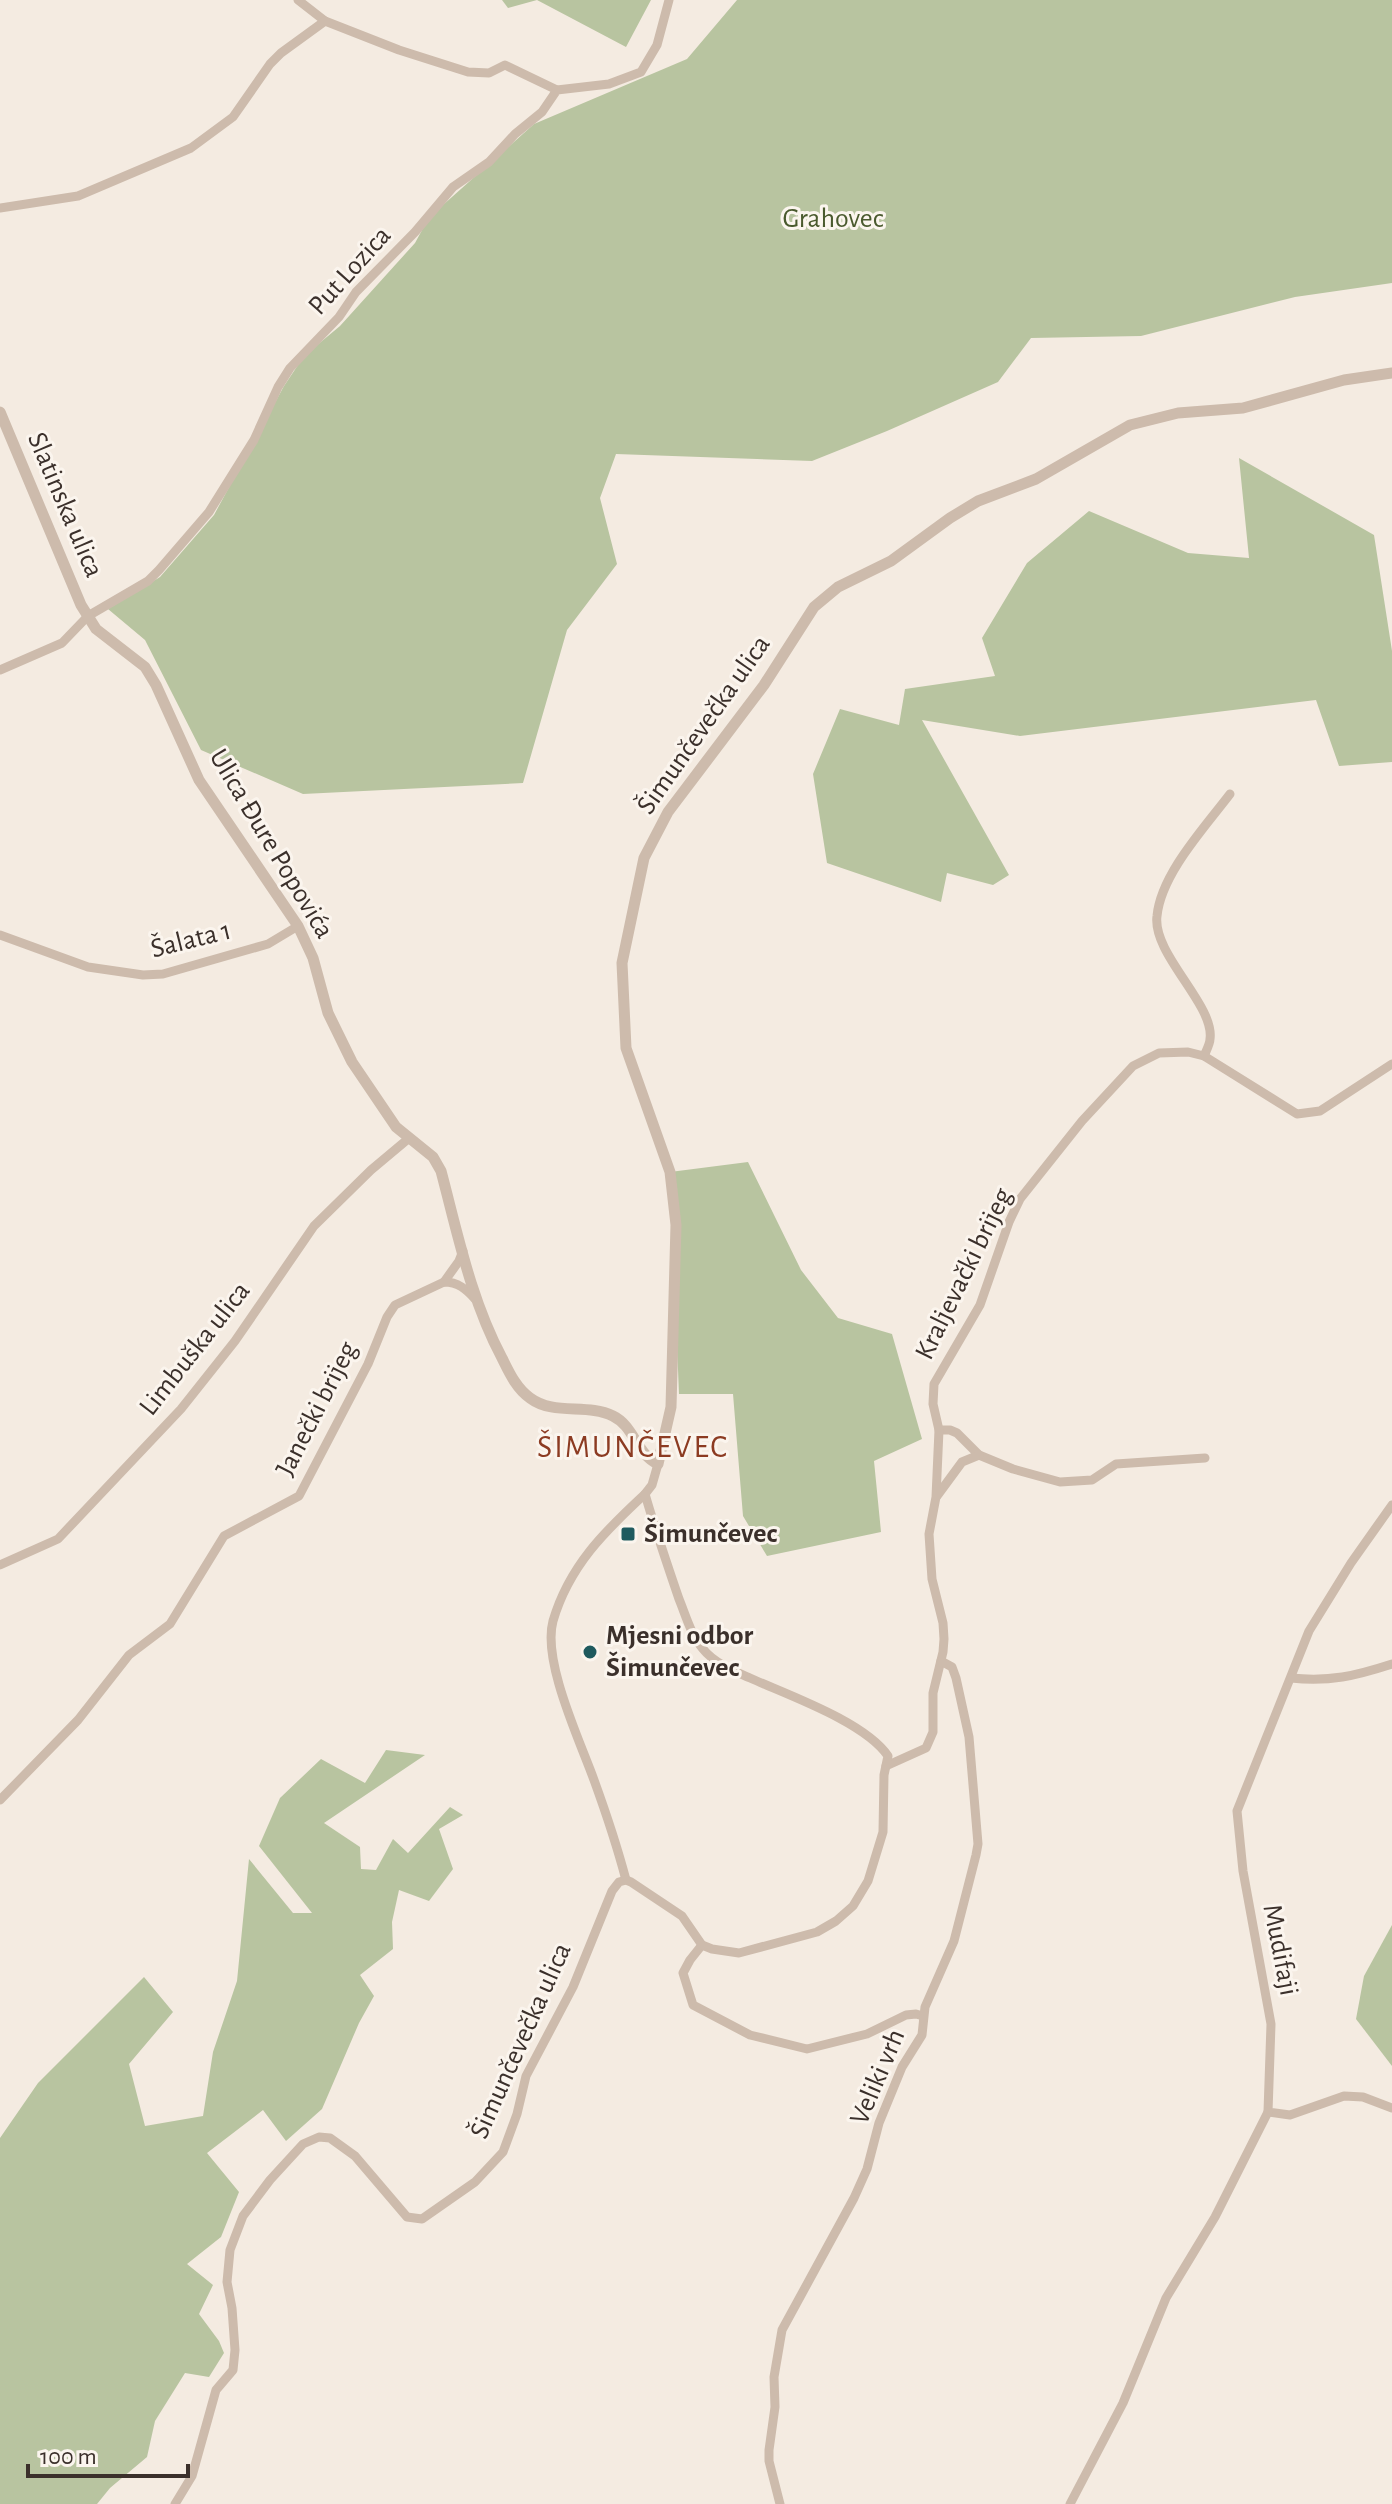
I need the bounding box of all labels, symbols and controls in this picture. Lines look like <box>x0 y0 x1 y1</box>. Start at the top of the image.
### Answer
park label: Grahovec <box>783 205 884 233</box>
street label: Put Lozica <box>303 221 397 321</box>
street label: Slatinska ulica <box>22 428 108 582</box>
street label: Šimunčevečka ulica <box>630 629 776 819</box>
street label: Ulica Đure Popovića <box>204 745 338 944</box>
street label: Šalata 1 <box>148 915 234 963</box>
street label: Kraljevački brijeg <box>910 1184 1018 1364</box>
street label: Limbuška ulica <box>134 1277 256 1421</box>
street label: Janečki brijeg <box>271 1337 363 1481</box>
district label: ŠIMUNČEVEC <box>537 1429 729 1463</box>
place label: Šimunčevec <box>644 1517 777 1548</box>
marker: Šimunčevec <box>619 1525 637 1543</box>
place label: Mjesni odbor Šimunčevec <box>606 1622 753 1682</box>
marker: Mjesni odbor Šimunčevec <box>581 1643 599 1661</box>
street label: Mudifaji <box>1257 1902 1303 1998</box>
street label: Šimunčevečka ulica <box>464 1938 577 2143</box>
street label: Veliki vrh <box>845 2025 911 2129</box>
scale bar <box>28 2428 188 2478</box>
text: 100 m <box>40 2445 97 2469</box>

